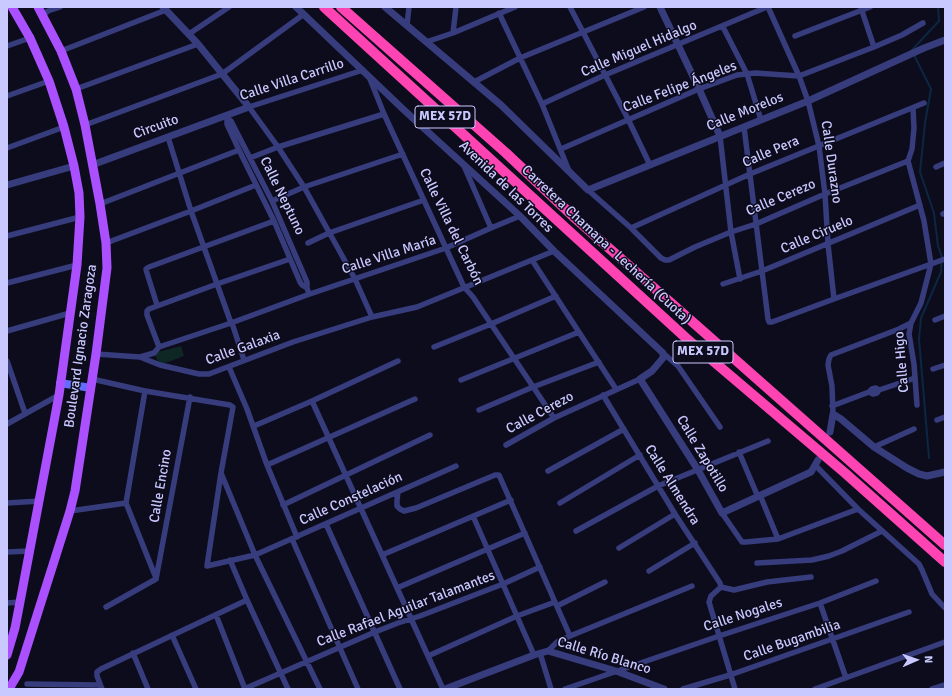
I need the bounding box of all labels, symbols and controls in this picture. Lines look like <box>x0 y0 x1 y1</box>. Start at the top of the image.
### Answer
street label: Calle Miguel Hidalgo <box>579 17 699 81</box>
street label: Calle Villa Carrillo <box>238 55 346 105</box>
street label: Calle Felipe Ángeles <box>621 58 739 116</box>
street label: Calle Morelos <box>704 89 786 135</box>
road number: MEX 57D <box>415 106 475 128</box>
street label: Circuito <box>131 111 181 143</box>
street label: Calle Durazno <box>817 119 845 205</box>
street label: Calle Pera <box>740 133 802 171</box>
street label: Avenida de las Torres <box>455 138 557 236</box>
street label: Calle Neptuno <box>256 154 308 238</box>
street label: Carretera Chamapa - Lechería (Cuota) <box>518 162 694 328</box>
street label: Calle Villa del Carbón <box>415 166 487 288</box>
street label: Calle Cerezo <box>744 176 818 220</box>
street label: Calle Ciruelo <box>778 212 856 258</box>
street label: Calle Villa María <box>340 232 438 278</box>
street label: Boulevard Ignacio Zaragoza <box>61 263 101 429</box>
street label: Calle Galaxia <box>203 327 283 369</box>
street label: Calle Higo <box>891 331 913 393</box>
road number: MEX 57D <box>673 341 733 363</box>
street label: Calle Cerezo <box>503 388 577 438</box>
street label: Calle Zapotillo <box>672 412 732 496</box>
street label: Calle Almendra <box>641 442 703 528</box>
street label: Calle Encino <box>146 448 176 524</box>
street label: Calle Constelación <box>297 469 405 529</box>
street label: Calle Rafael Aguilar Talamantes <box>315 567 497 651</box>
street label: Calle Nogales <box>701 594 785 636</box>
street label: Calle Bugambilia <box>741 617 843 665</box>
street label: Calle Río Blanco <box>555 634 653 678</box>
north arrow <box>896 640 936 680</box>
text: N <box>922 656 935 664</box>

